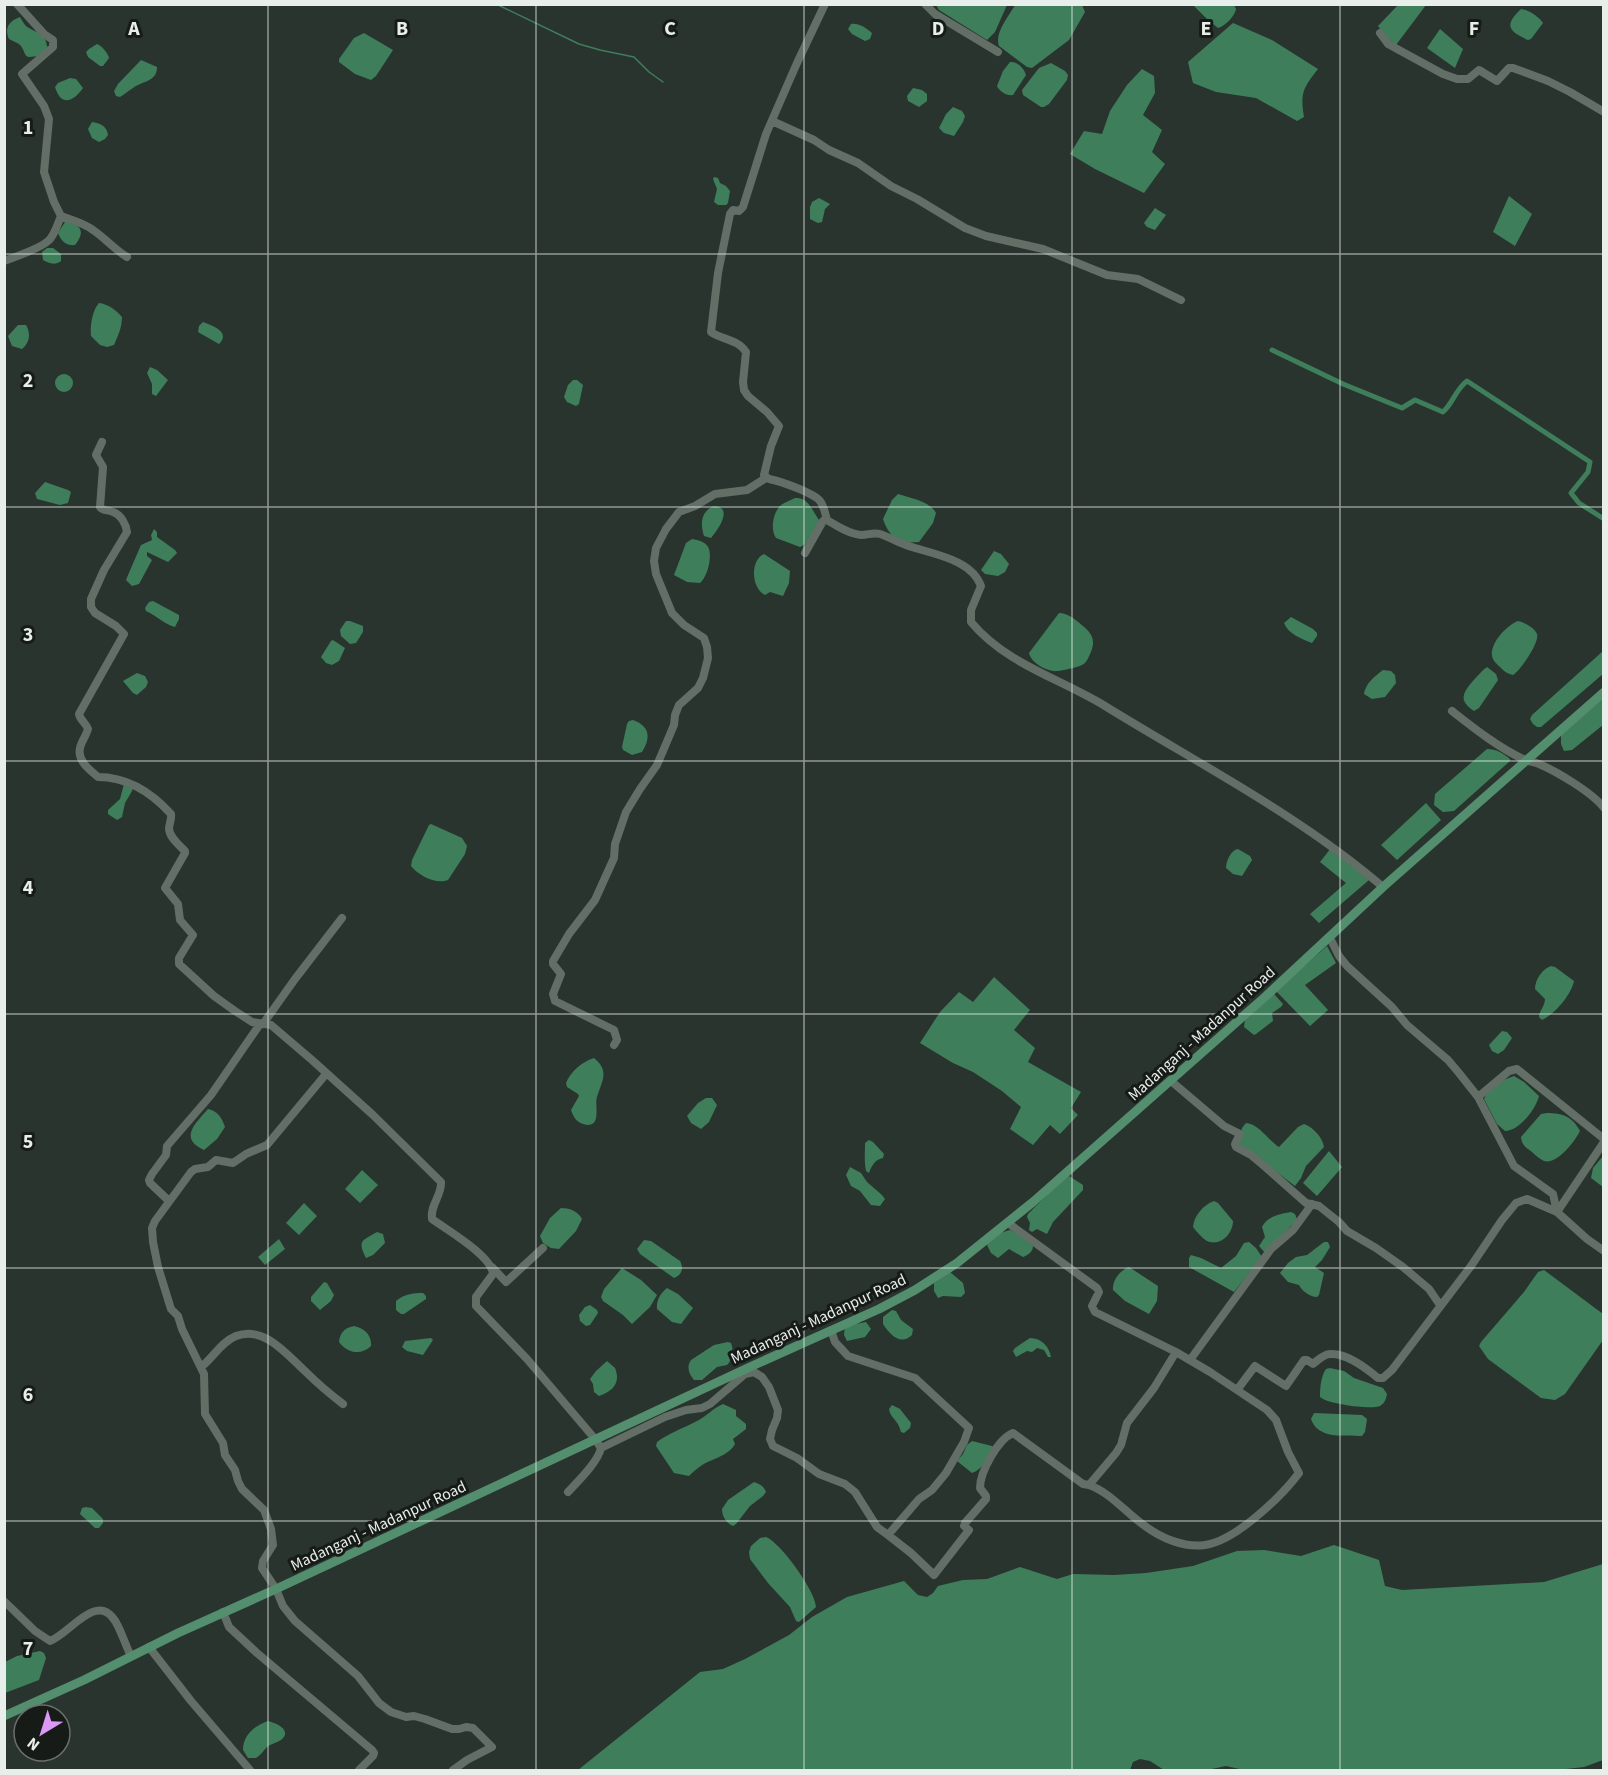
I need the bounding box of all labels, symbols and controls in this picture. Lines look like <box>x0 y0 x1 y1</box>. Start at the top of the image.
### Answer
text: A <box>127 15 140 43</box>
text: B <box>396 15 408 43</box>
text: C <box>664 15 676 43</box>
text: D <box>932 15 944 43</box>
text: E <box>1201 15 1211 43</box>
text: F <box>1469 15 1479 43</box>
text: 1 <box>23 114 33 142</box>
text: 2 <box>23 367 33 395</box>
text: 3 <box>23 621 33 649</box>
text: 4 <box>23 874 34 902</box>
street label: Madanganj - Madanpur Road <box>1123 962 1280 1106</box>
text: 5 <box>23 1128 33 1156</box>
street label: Madanganj - Madanpur Road <box>727 1268 910 1369</box>
text: 6 <box>23 1381 33 1409</box>
street label: Madanganj - Madanpur Road <box>287 1475 470 1576</box>
text: 7 <box>23 1635 33 1663</box>
north arrow <box>12 1703 72 1763</box>
text: N <box>22 1732 44 1756</box>

